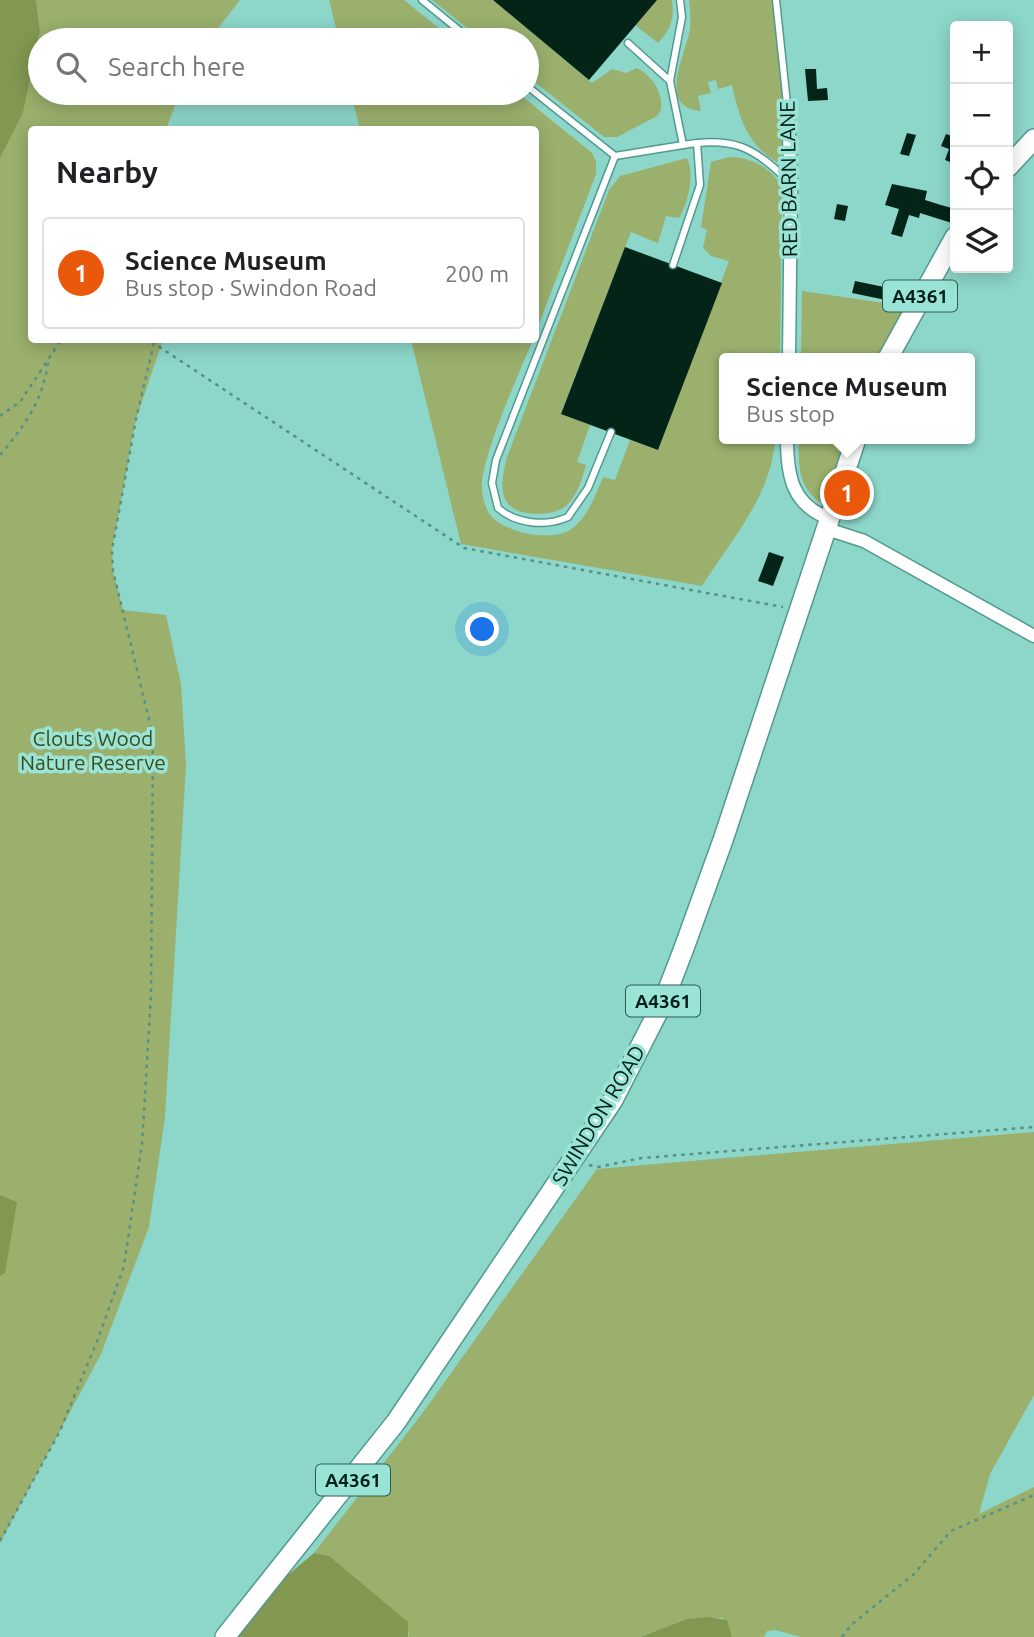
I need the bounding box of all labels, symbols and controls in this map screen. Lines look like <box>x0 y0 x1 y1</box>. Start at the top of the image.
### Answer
map controls <box>950 21 1013 273</box>
button: + <box>950 21 1013 84</box>
search box <box>28 28 539 105</box>
icon: search <box>52 48 90 86</box>
text: Search here <box>108 52 245 81</box>
button: − <box>950 84 1013 147</box>
street label: RED BARN LANE <box>775 101 801 257</box>
button: locate <box>950 147 1013 210</box>
text: Nearby <box>56 155 158 189</box>
button: layers <box>950 210 1013 273</box>
text: Science Museum <box>125 246 327 275</box>
text: 1 <box>75 261 87 286</box>
text: 200 m <box>445 261 509 286</box>
text: Bus stop · Swindon Road <box>125 275 377 300</box>
road number: A4361 <box>883 280 957 312</box>
popup <box>719 353 975 444</box>
text: Science Museum <box>746 372 948 401</box>
text: Bus stop <box>746 401 835 426</box>
pin: 1 <box>824 467 870 519</box>
your location <box>465 612 499 646</box>
park label: Clouts Wood Nature Reserve <box>20 726 166 774</box>
road number: A4361 <box>626 986 700 1016</box>
street label: SWINDON ROAD <box>547 1041 649 1189</box>
road number: A4361 <box>316 1464 390 1496</box>

